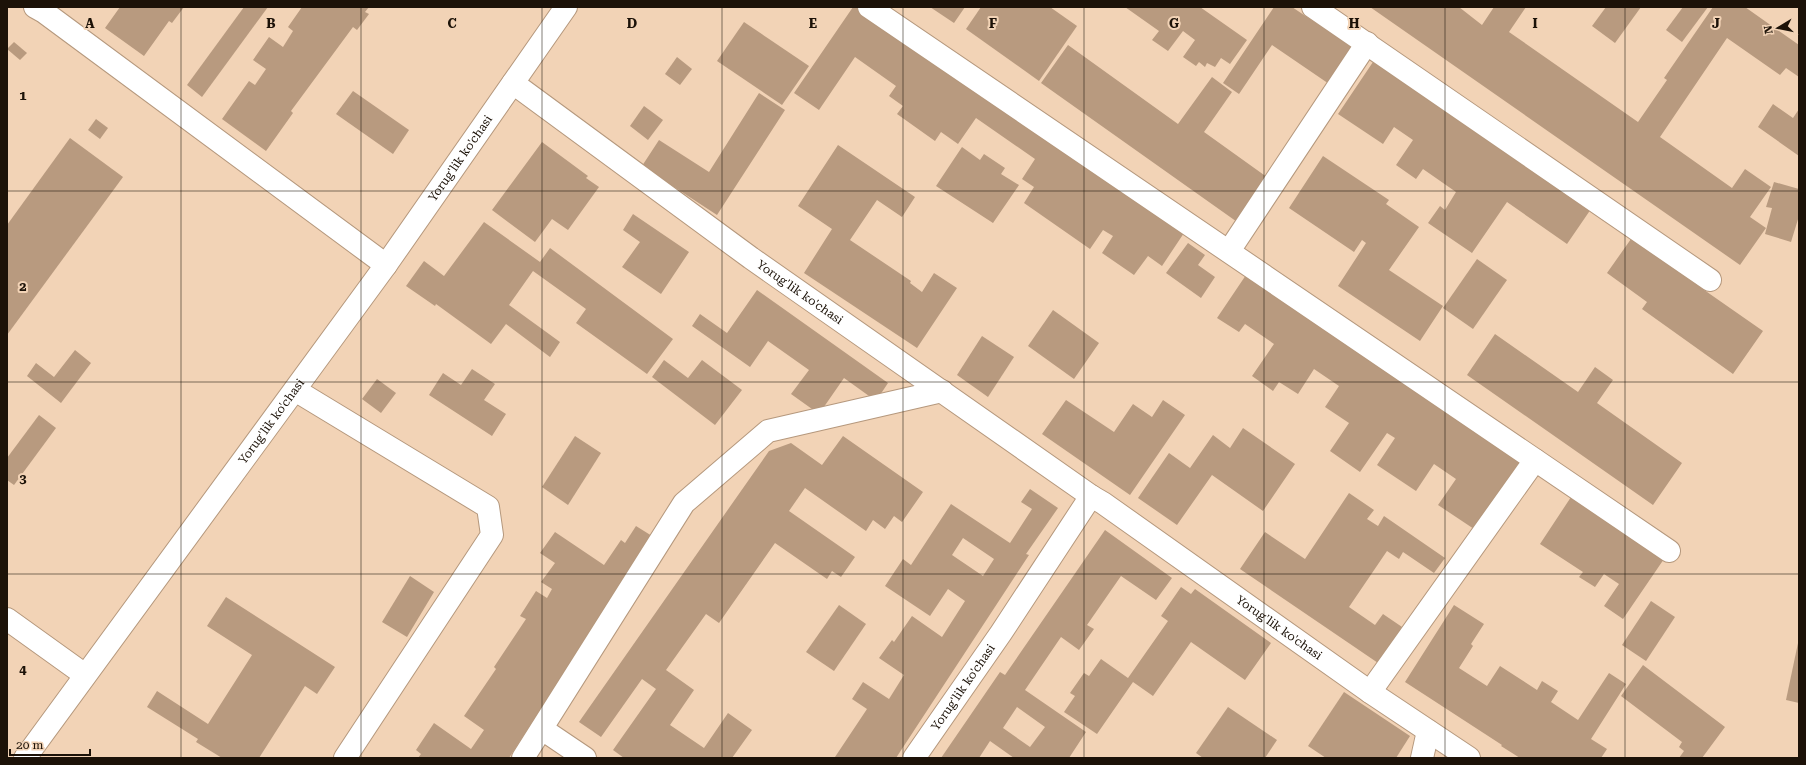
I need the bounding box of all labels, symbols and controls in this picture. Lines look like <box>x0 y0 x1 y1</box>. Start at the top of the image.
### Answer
north arrow <box>1758 8 1798 48</box>
text: A <box>85 16 95 31</box>
text: B <box>266 16 276 31</box>
text: C <box>447 16 457 31</box>
text: D <box>627 16 637 31</box>
text: E <box>809 16 817 31</box>
text: F <box>989 16 997 31</box>
text: G <box>1169 16 1179 31</box>
text: H <box>1349 16 1360 31</box>
text: I <box>1532 16 1538 31</box>
text: J <box>1712 16 1720 31</box>
text: N <box>1761 24 1776 35</box>
text: 1 <box>19 88 27 103</box>
street label: Yorug'lik ko'chasi <box>425 112 495 204</box>
street label: Yorug'lik ko'chasi <box>754 257 846 327</box>
text: 2 <box>19 279 27 294</box>
street label: Yorug'lik ko'chasi <box>236 376 307 467</box>
text: 3 <box>19 471 27 486</box>
street label: Yorug'lik ko'chasi <box>1233 592 1325 663</box>
street label: Yorug'lik ko'chasi <box>928 641 998 733</box>
text: 4 <box>19 662 27 677</box>
scale bar <box>10 731 90 757</box>
text: 20 m <box>16 738 43 752</box>

